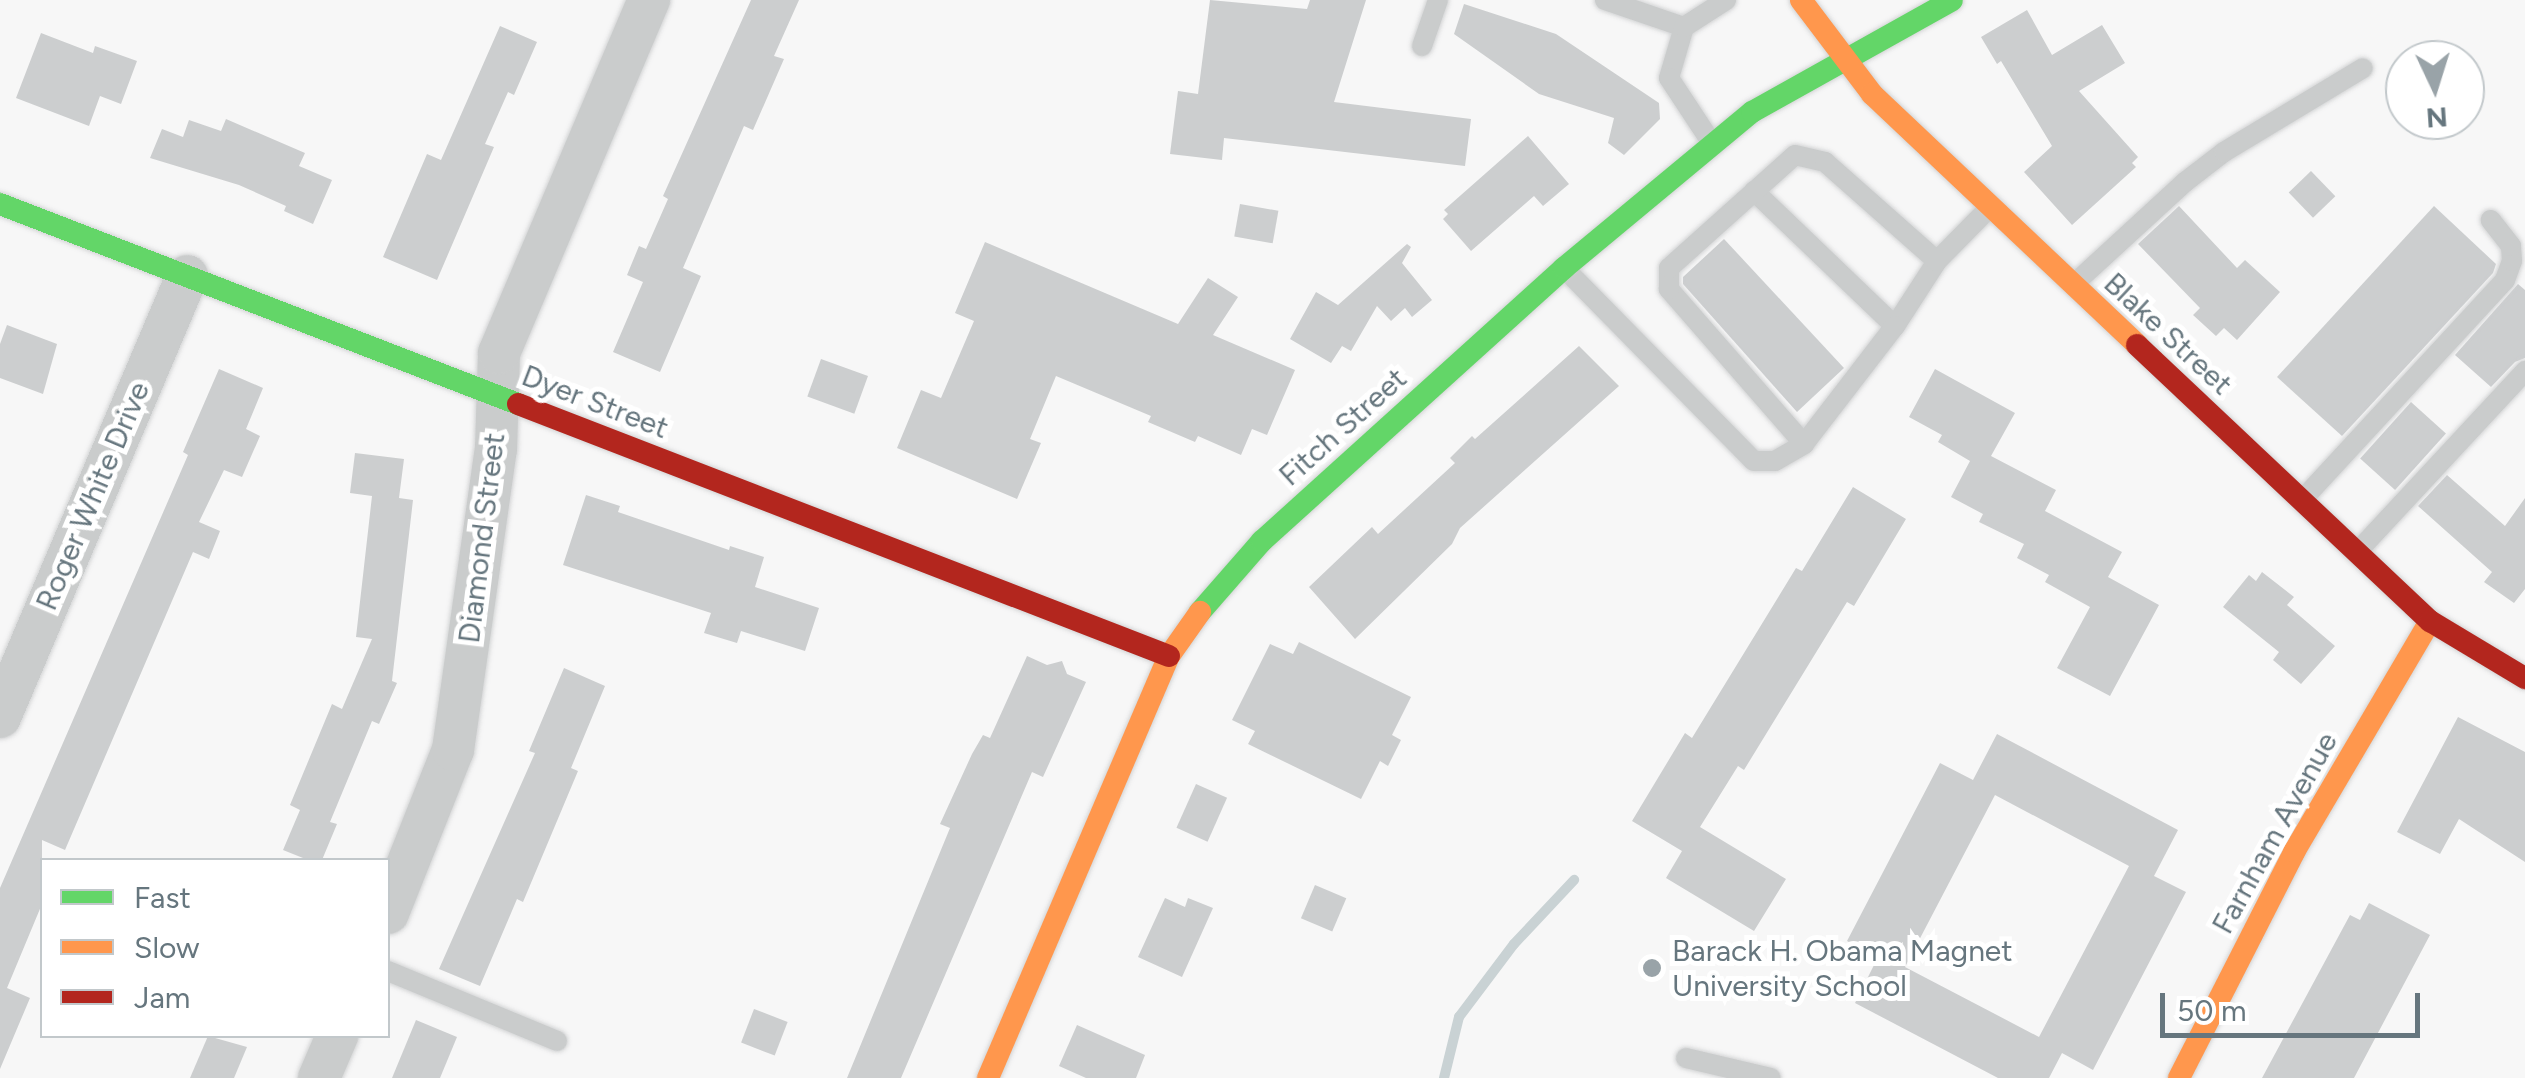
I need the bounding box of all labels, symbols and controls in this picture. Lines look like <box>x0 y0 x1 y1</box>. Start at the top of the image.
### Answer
north arrow <box>2385 40 2485 140</box>
text: N <box>2425 100 2449 136</box>
street label: Blake Street <box>2096 266 2240 402</box>
street label: Dyer Street <box>517 358 673 446</box>
street label: Fitch Street <box>1272 360 1414 494</box>
street label: Roger White Drive <box>29 376 157 616</box>
street label: Diamond Street <box>451 431 513 645</box>
street label: Farnham Avenue <box>2205 726 2345 940</box>
legend <box>40 858 390 1038</box>
text: Fast <box>134 879 191 916</box>
text: Slow <box>134 929 200 966</box>
place label: Barack H. Obama Magnet University School <box>1672 933 2013 1004</box>
marker: Barack H. Obama Magnet University School <box>1641 957 1663 979</box>
scale bar <box>2165 973 2425 1035</box>
text: Jam <box>134 979 190 1016</box>
text: 50 m <box>2177 992 2246 1029</box>

